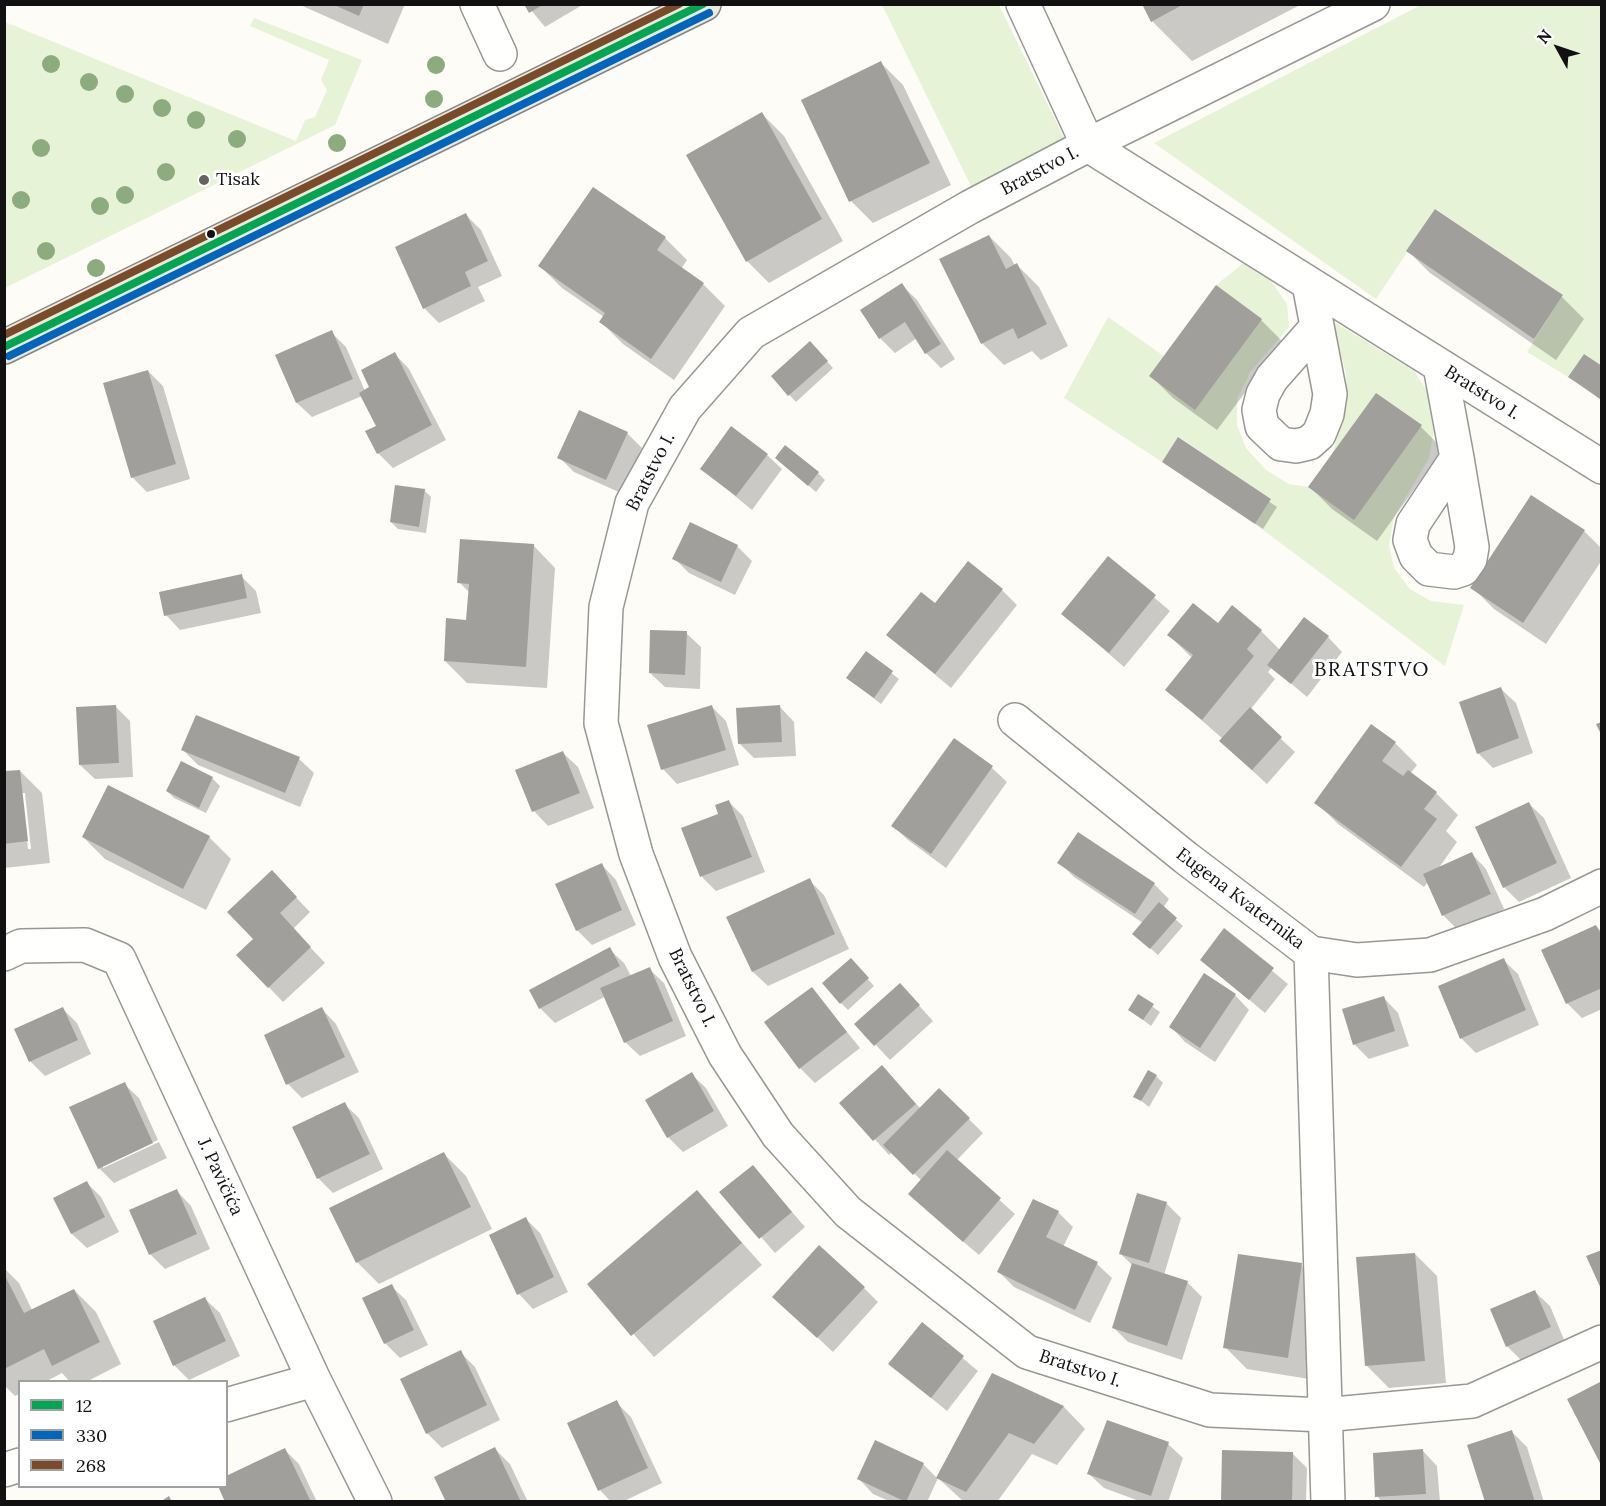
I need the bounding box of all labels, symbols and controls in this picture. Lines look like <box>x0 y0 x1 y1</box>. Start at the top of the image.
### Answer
north arrow <box>1528 18 1588 78</box>
text: N <box>1533 25 1556 48</box>
street label: Bratstvo I. <box>997 141 1083 201</box>
place label: Tisak <box>216 169 260 191</box>
marker: Tisak <box>197 173 211 187</box>
unlabelled marker <box>205 228 217 240</box>
street label: Bratstvo I. <box>1440 361 1524 425</box>
street label: Bratstvo I. <box>622 429 680 515</box>
district label: BRATSTVO <box>1314 658 1430 682</box>
street label: Eugena Kvaternika <box>1171 844 1309 954</box>
street label: Bratstvo I. <box>664 945 720 1031</box>
street label: J. Pavičića <box>193 1135 247 1219</box>
street label: Bratstvo I. <box>1036 1346 1124 1392</box>
legend <box>18 1380 228 1488</box>
text: 12 <box>76 1394 92 1417</box>
text: 330 <box>76 1424 107 1447</box>
text: 268 <box>76 1454 106 1477</box>

